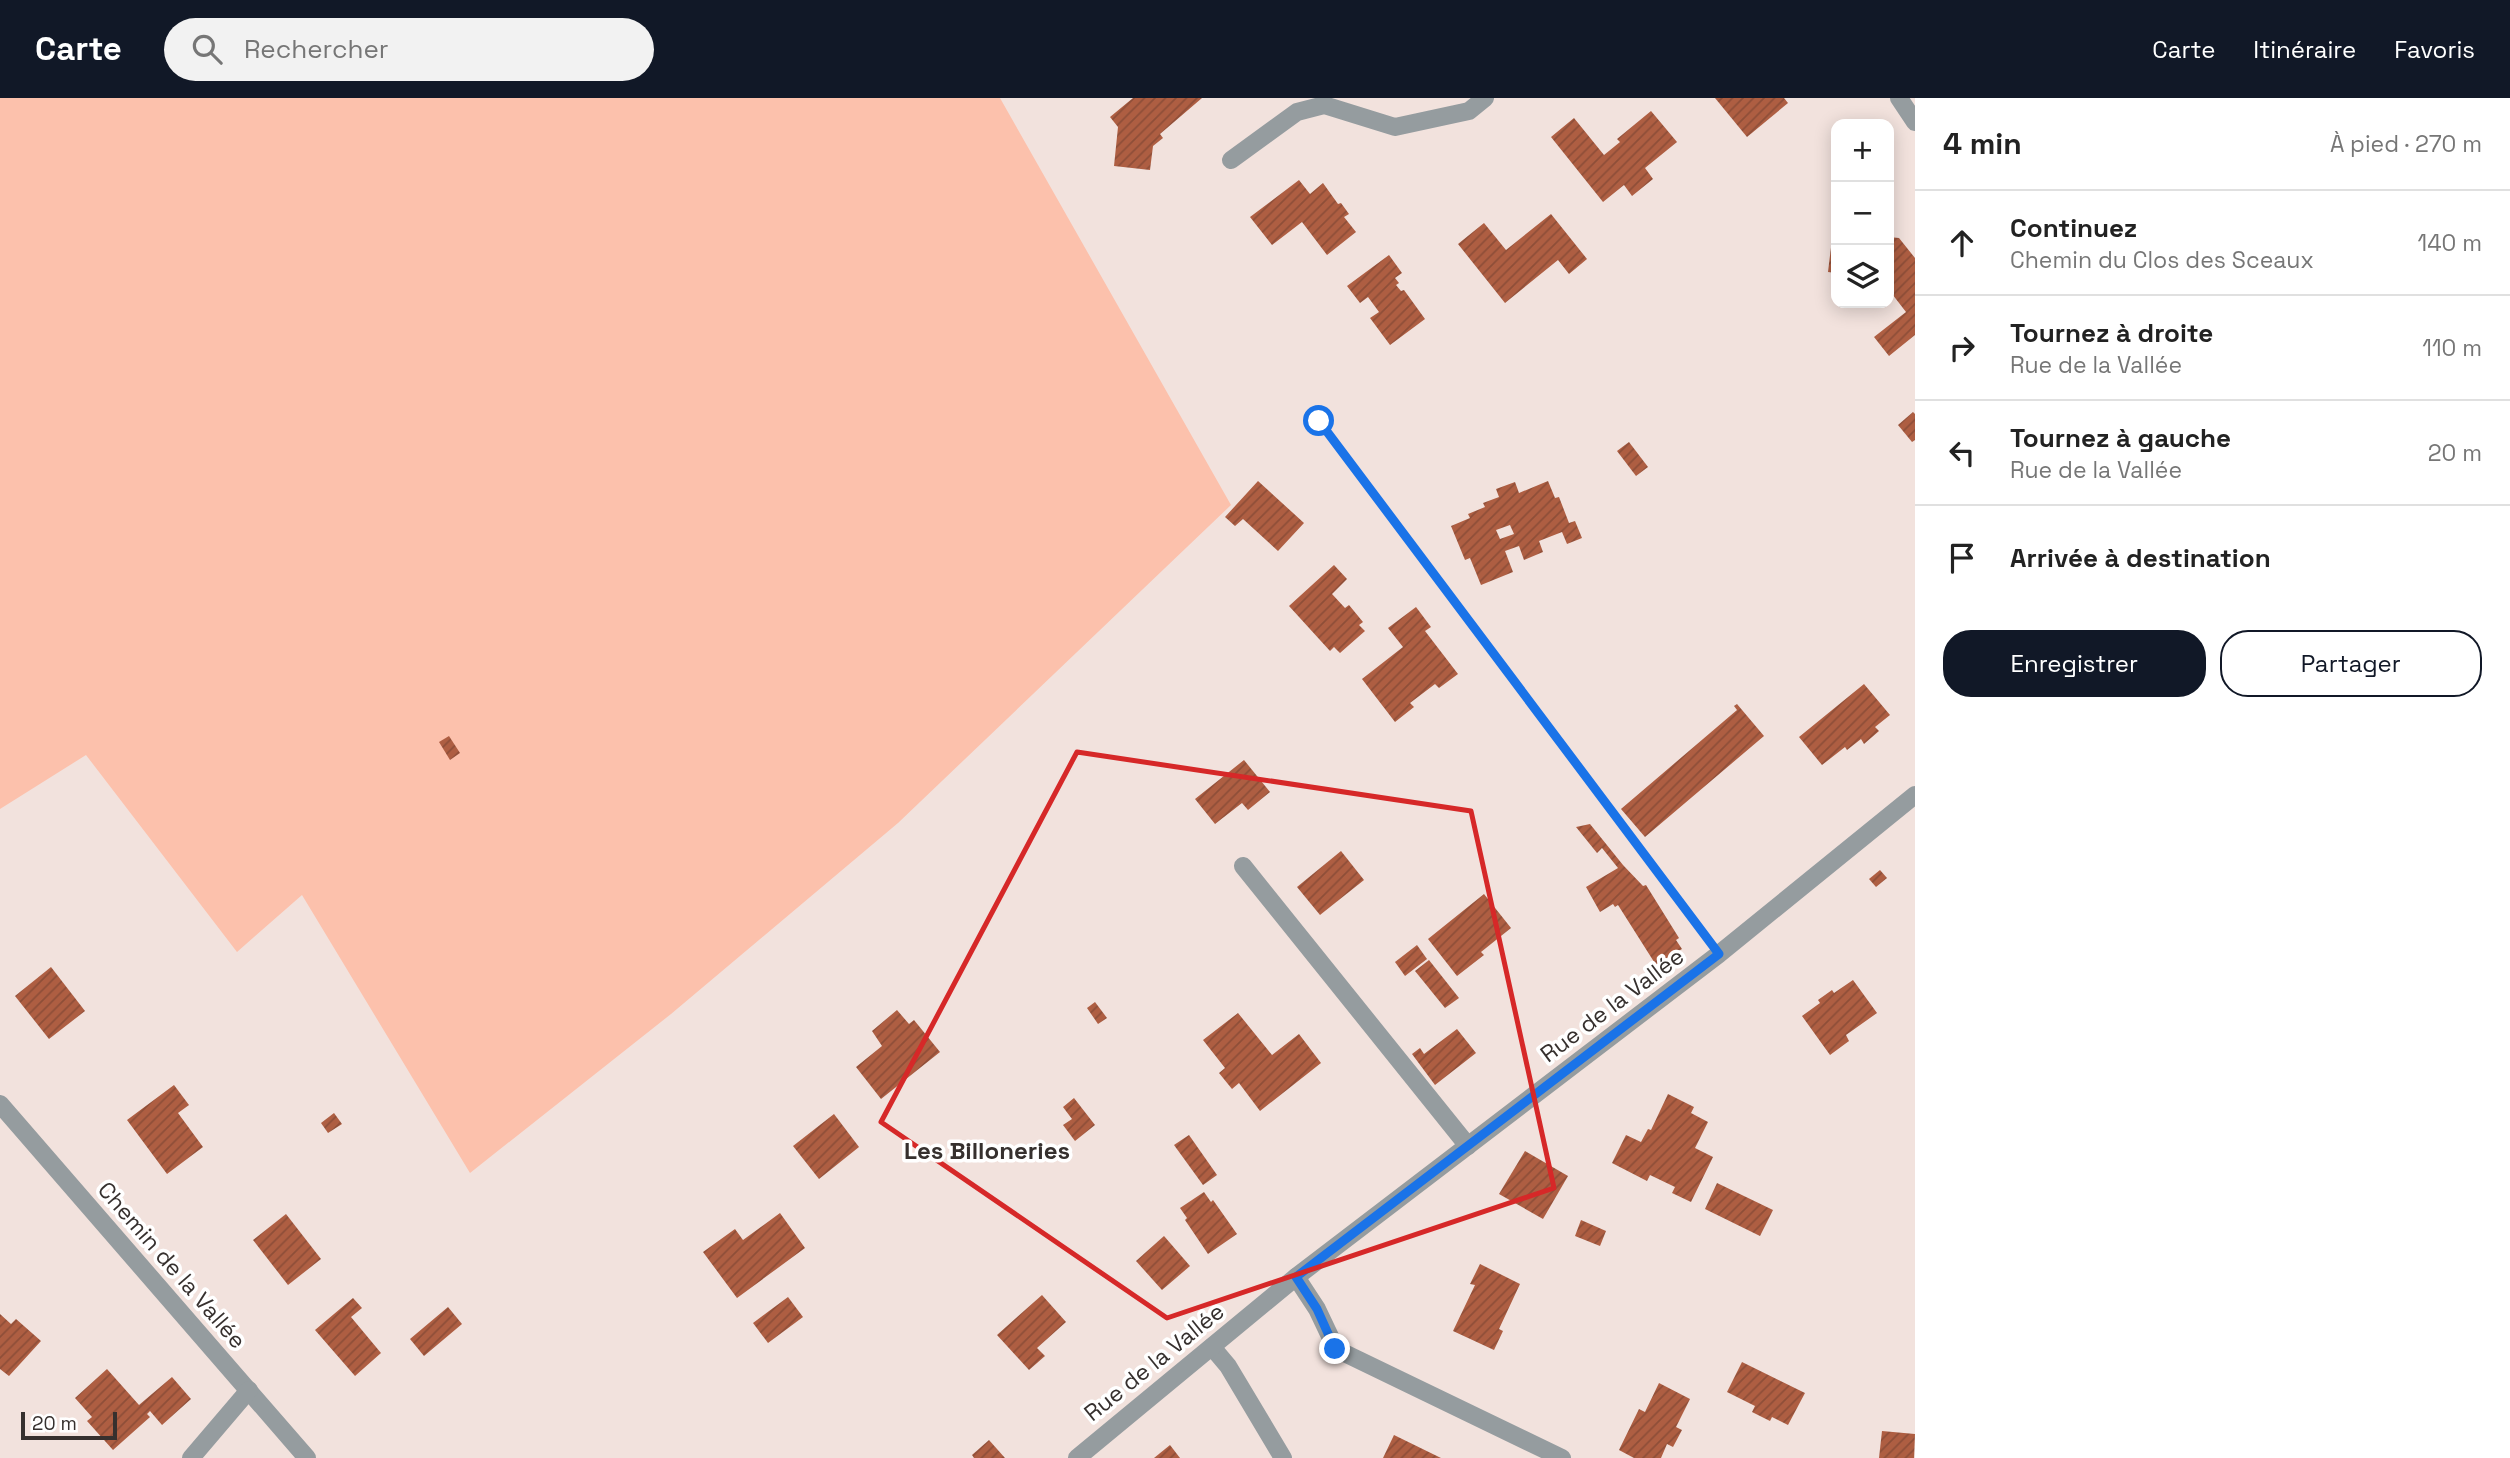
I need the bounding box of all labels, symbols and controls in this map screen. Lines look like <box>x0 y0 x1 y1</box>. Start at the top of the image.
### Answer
search box <box>164 18 654 81</box>
text: Carte <box>35 28 122 70</box>
icon: search <box>188 30 226 68</box>
text: Rechercher <box>244 32 389 66</box>
text: Carte <box>2152 34 2215 65</box>
text: Itinéraire <box>2253 34 2356 65</box>
text: Favoris <box>2394 34 2475 65</box>
map controls <box>1831 119 1894 308</box>
button: + <box>1831 119 1894 182</box>
text: 4 min <box>1943 124 2022 163</box>
text: À pied · 270 m <box>2330 129 2482 159</box>
button: − <box>1831 182 1894 245</box>
text: Continuez <box>2010 211 2137 245</box>
icon: ahead <box>1943 224 1981 262</box>
text: 140 m <box>2418 228 2482 258</box>
button: layers <box>1831 245 1894 308</box>
text: Chemin du Clos des Sceaux <box>2010 245 2314 275</box>
text: Tournez à droite <box>2010 316 2213 350</box>
icon: right <box>1943 329 1981 367</box>
text: 110 m <box>2422 333 2482 363</box>
text: Rue de la Vallée <box>2010 350 2182 380</box>
route start <box>1303 405 1334 436</box>
text: Tournez à gauche <box>2010 421 2231 455</box>
icon: left <box>1943 434 1981 472</box>
text: 20 m <box>2428 438 2482 468</box>
text: Rue de la Vallée <box>2010 455 2182 485</box>
icon: arrive <box>1943 539 1981 577</box>
text: Arrivée à destination <box>2010 541 2271 575</box>
button: Enregistrer <box>1943 630 2206 697</box>
button: Partager <box>2220 630 2482 697</box>
street label: Rue de la Vallée <box>1534 941 1690 1069</box>
district label: Les Billoneries <box>904 1135 1070 1166</box>
street label: Chemin de la Vallée <box>91 1175 253 1355</box>
street label: Rue de la Vallée <box>1078 1296 1230 1428</box>
route end <box>1319 1333 1350 1364</box>
scale bar <box>21 1409 117 1441</box>
text: 20 m <box>32 1411 77 1436</box>

